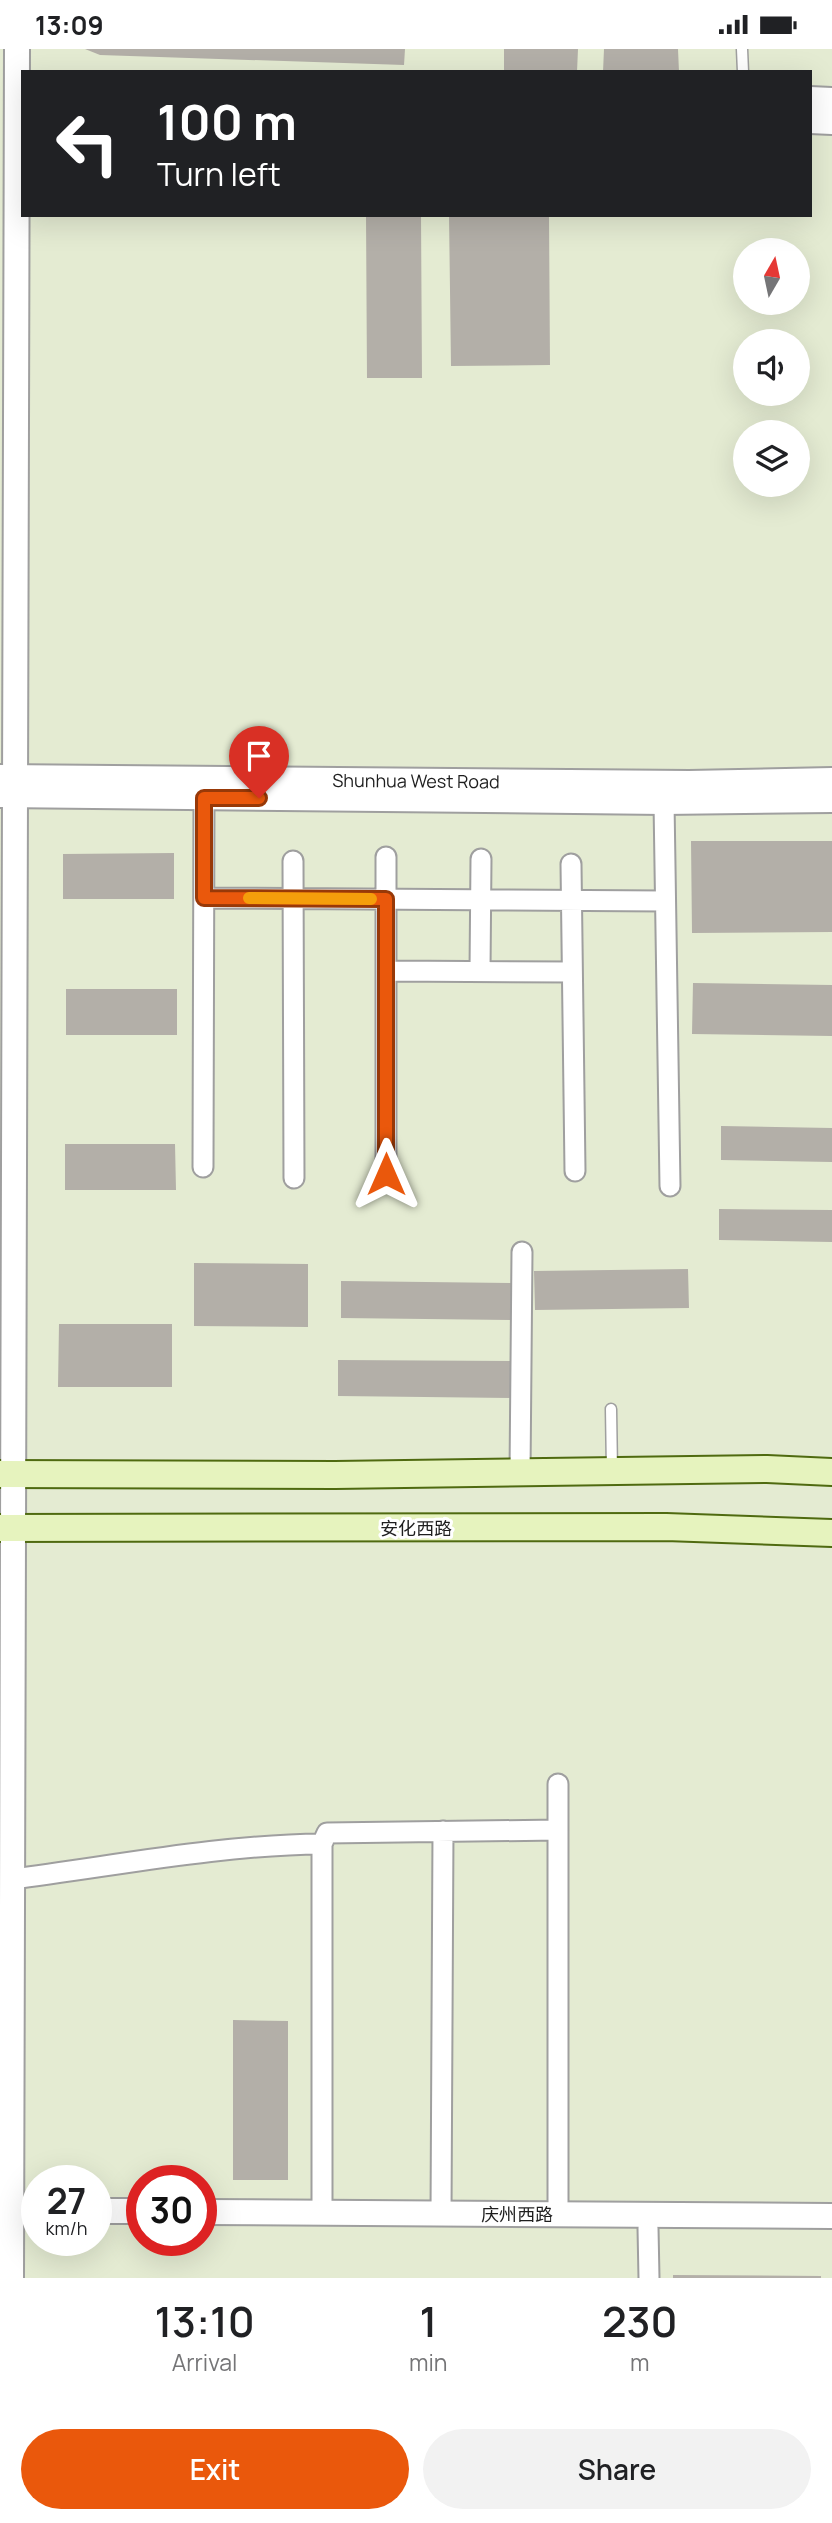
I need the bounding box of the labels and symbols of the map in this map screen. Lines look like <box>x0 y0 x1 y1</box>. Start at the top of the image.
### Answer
north arrow <box>733 238 810 315</box>
pin <box>229 726 289 798</box>
street label: Shunhua West Road <box>332 768 500 793</box>
position arrow <box>349 1137 423 1211</box>
street label: 安化西路 <box>380 1516 452 1540</box>
speed limit sign: 30 <box>126 2165 217 2256</box>
street label: 庆州西路 <box>481 2202 553 2226</box>

